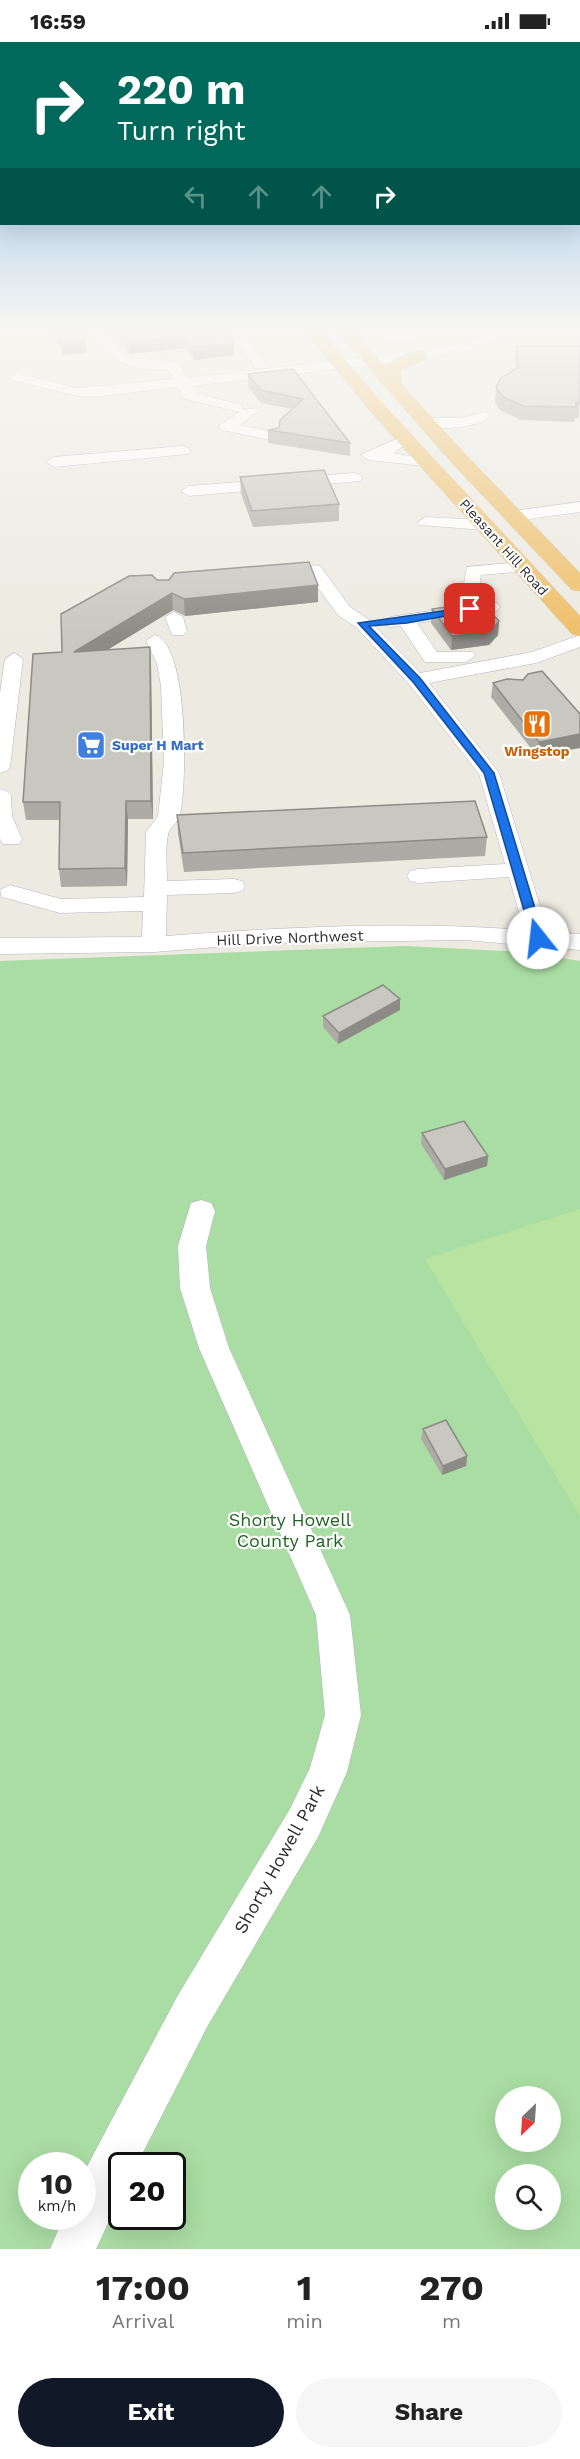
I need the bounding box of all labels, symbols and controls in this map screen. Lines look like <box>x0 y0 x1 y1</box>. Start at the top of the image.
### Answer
text: 16:59 <box>30 9 86 34</box>
text: 220 m <box>117 65 246 114</box>
icon: right <box>18 66 96 144</box>
text: Turn right <box>117 115 246 147</box>
icon: left <box>179 180 212 213</box>
icon: ahead <box>242 180 275 213</box>
icon: ahead <box>305 180 338 213</box>
icon: right <box>368 180 401 213</box>
street label: Pleasant Hill Road <box>456 495 552 599</box>
pin <box>444 583 495 634</box>
icon: arrive <box>453 592 486 625</box>
restaurant icon: Wingstop <box>521 708 553 740</box>
supermarket icon: Super H Mart <box>75 729 107 761</box>
place label: Super H Mart <box>112 737 204 753</box>
place label: Wingstop <box>504 743 570 759</box>
position arrow <box>506 906 570 970</box>
street label: Hill Drive Northwest <box>216 926 365 950</box>
park label: Shorty Howell County Park <box>229 1509 352 1551</box>
street label: Shorty Howell Park <box>229 1781 329 1937</box>
north arrow <box>495 2086 561 2152</box>
map controls <box>495 2086 561 2230</box>
speed limit sign: 20 <box>108 2152 186 2230</box>
button: search <box>495 2164 561 2230</box>
text: 10 <box>41 2166 73 2201</box>
text: km/h <box>38 2197 76 2215</box>
text: 17:00 <box>96 2267 190 2309</box>
text: 1 <box>297 2267 312 2309</box>
text: 270 <box>419 2267 484 2309</box>
text: Arrival <box>112 2309 174 2333</box>
text: min <box>286 2309 323 2333</box>
text: m <box>442 2309 461 2333</box>
button: Exit <box>18 2378 284 2447</box>
button: Share <box>296 2378 562 2447</box>

